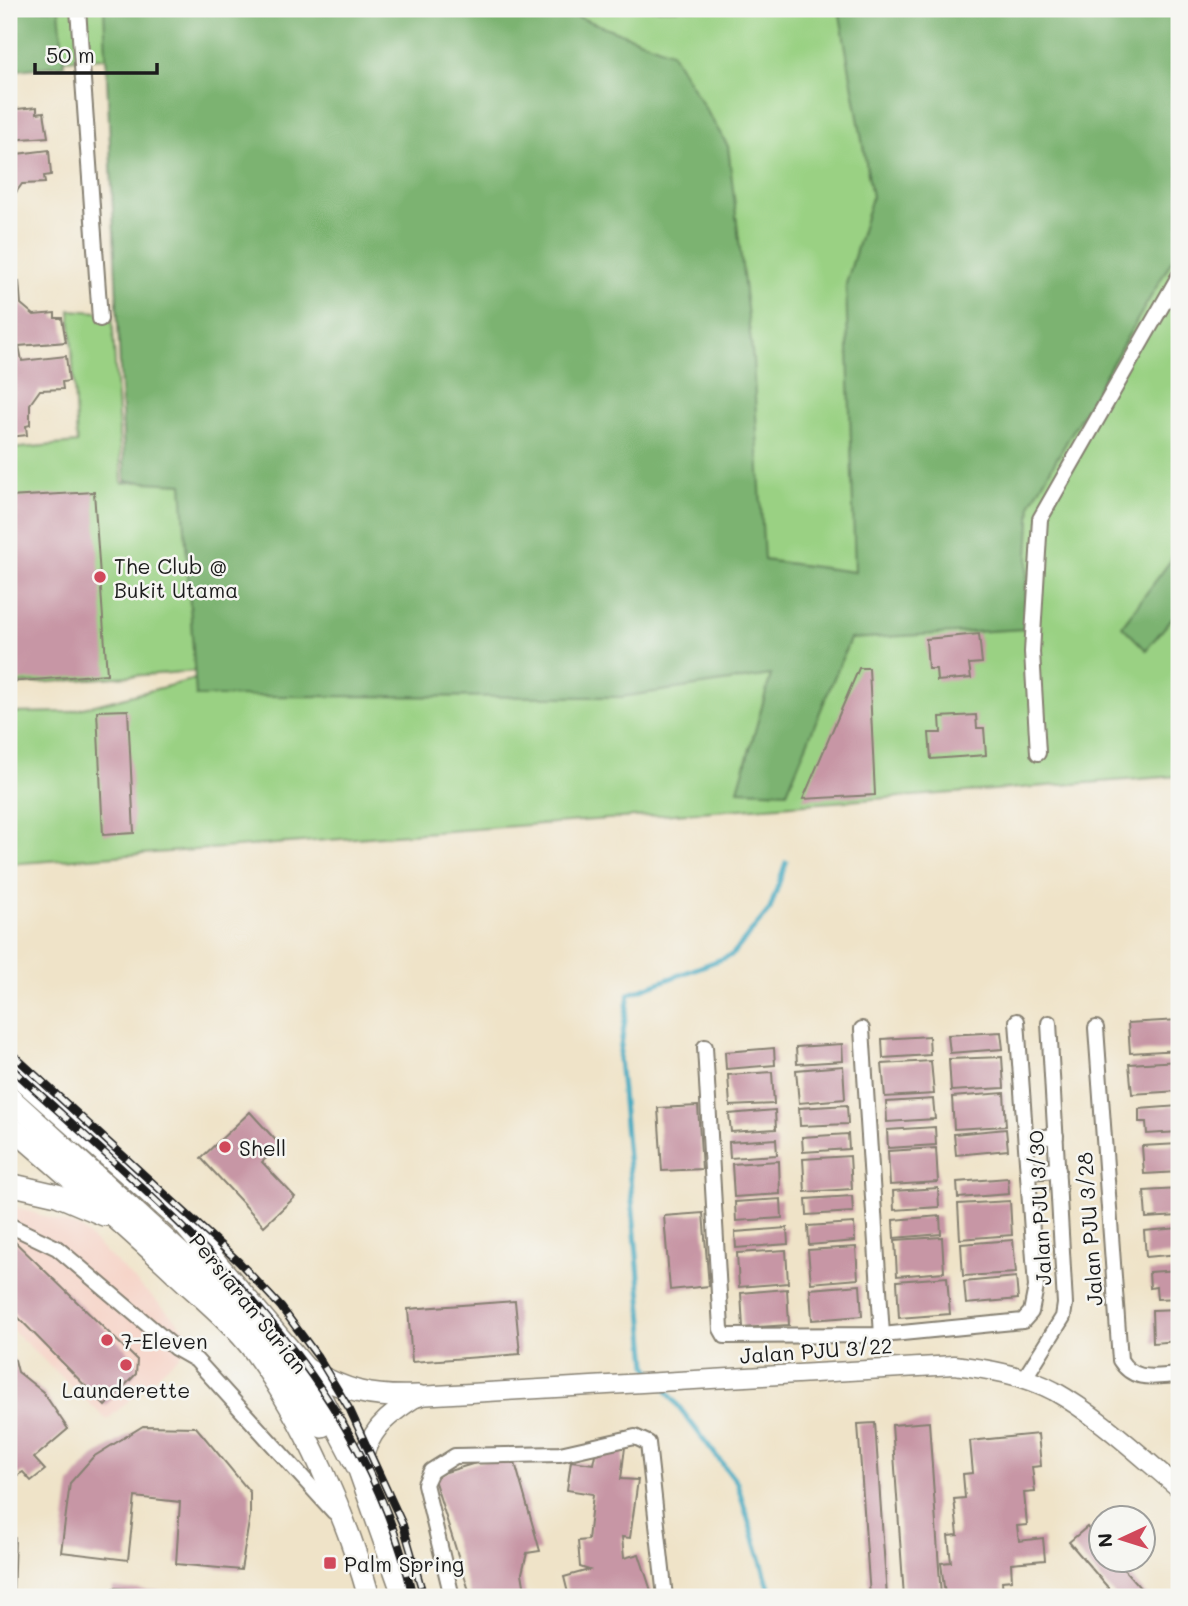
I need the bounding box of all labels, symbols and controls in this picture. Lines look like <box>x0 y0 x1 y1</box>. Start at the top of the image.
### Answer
scale bar <box>35 32 158 76</box>
text: 50 m <box>46 41 95 68</box>
place label: The Club @ Bukit Utama <box>114 552 238 603</box>
marker: The Club @ Bukit Utama <box>92 569 108 585</box>
street label: Jalan PJU 3/30 <box>1021 1130 1057 1286</box>
place label: Shell <box>239 1134 286 1161</box>
marker: Shell <box>217 1139 233 1155</box>
street label: Jalan PJU 3/28 <box>1070 1151 1108 1307</box>
street label: Persiaran Surian <box>184 1227 314 1379</box>
place label: 7-Eleven <box>121 1327 208 1354</box>
street label: Jalan PJU 3/22 <box>739 1331 893 1369</box>
marker: 7-Eleven <box>99 1332 115 1348</box>
marker: Launderette <box>118 1357 134 1373</box>
place label: Launderette <box>62 1376 190 1403</box>
north arrow <box>1086 1504 1156 1574</box>
text: N <box>1092 1532 1118 1548</box>
place label: Palm Spring <box>344 1550 464 1577</box>
marker: Palm Spring <box>322 1555 338 1571</box>

